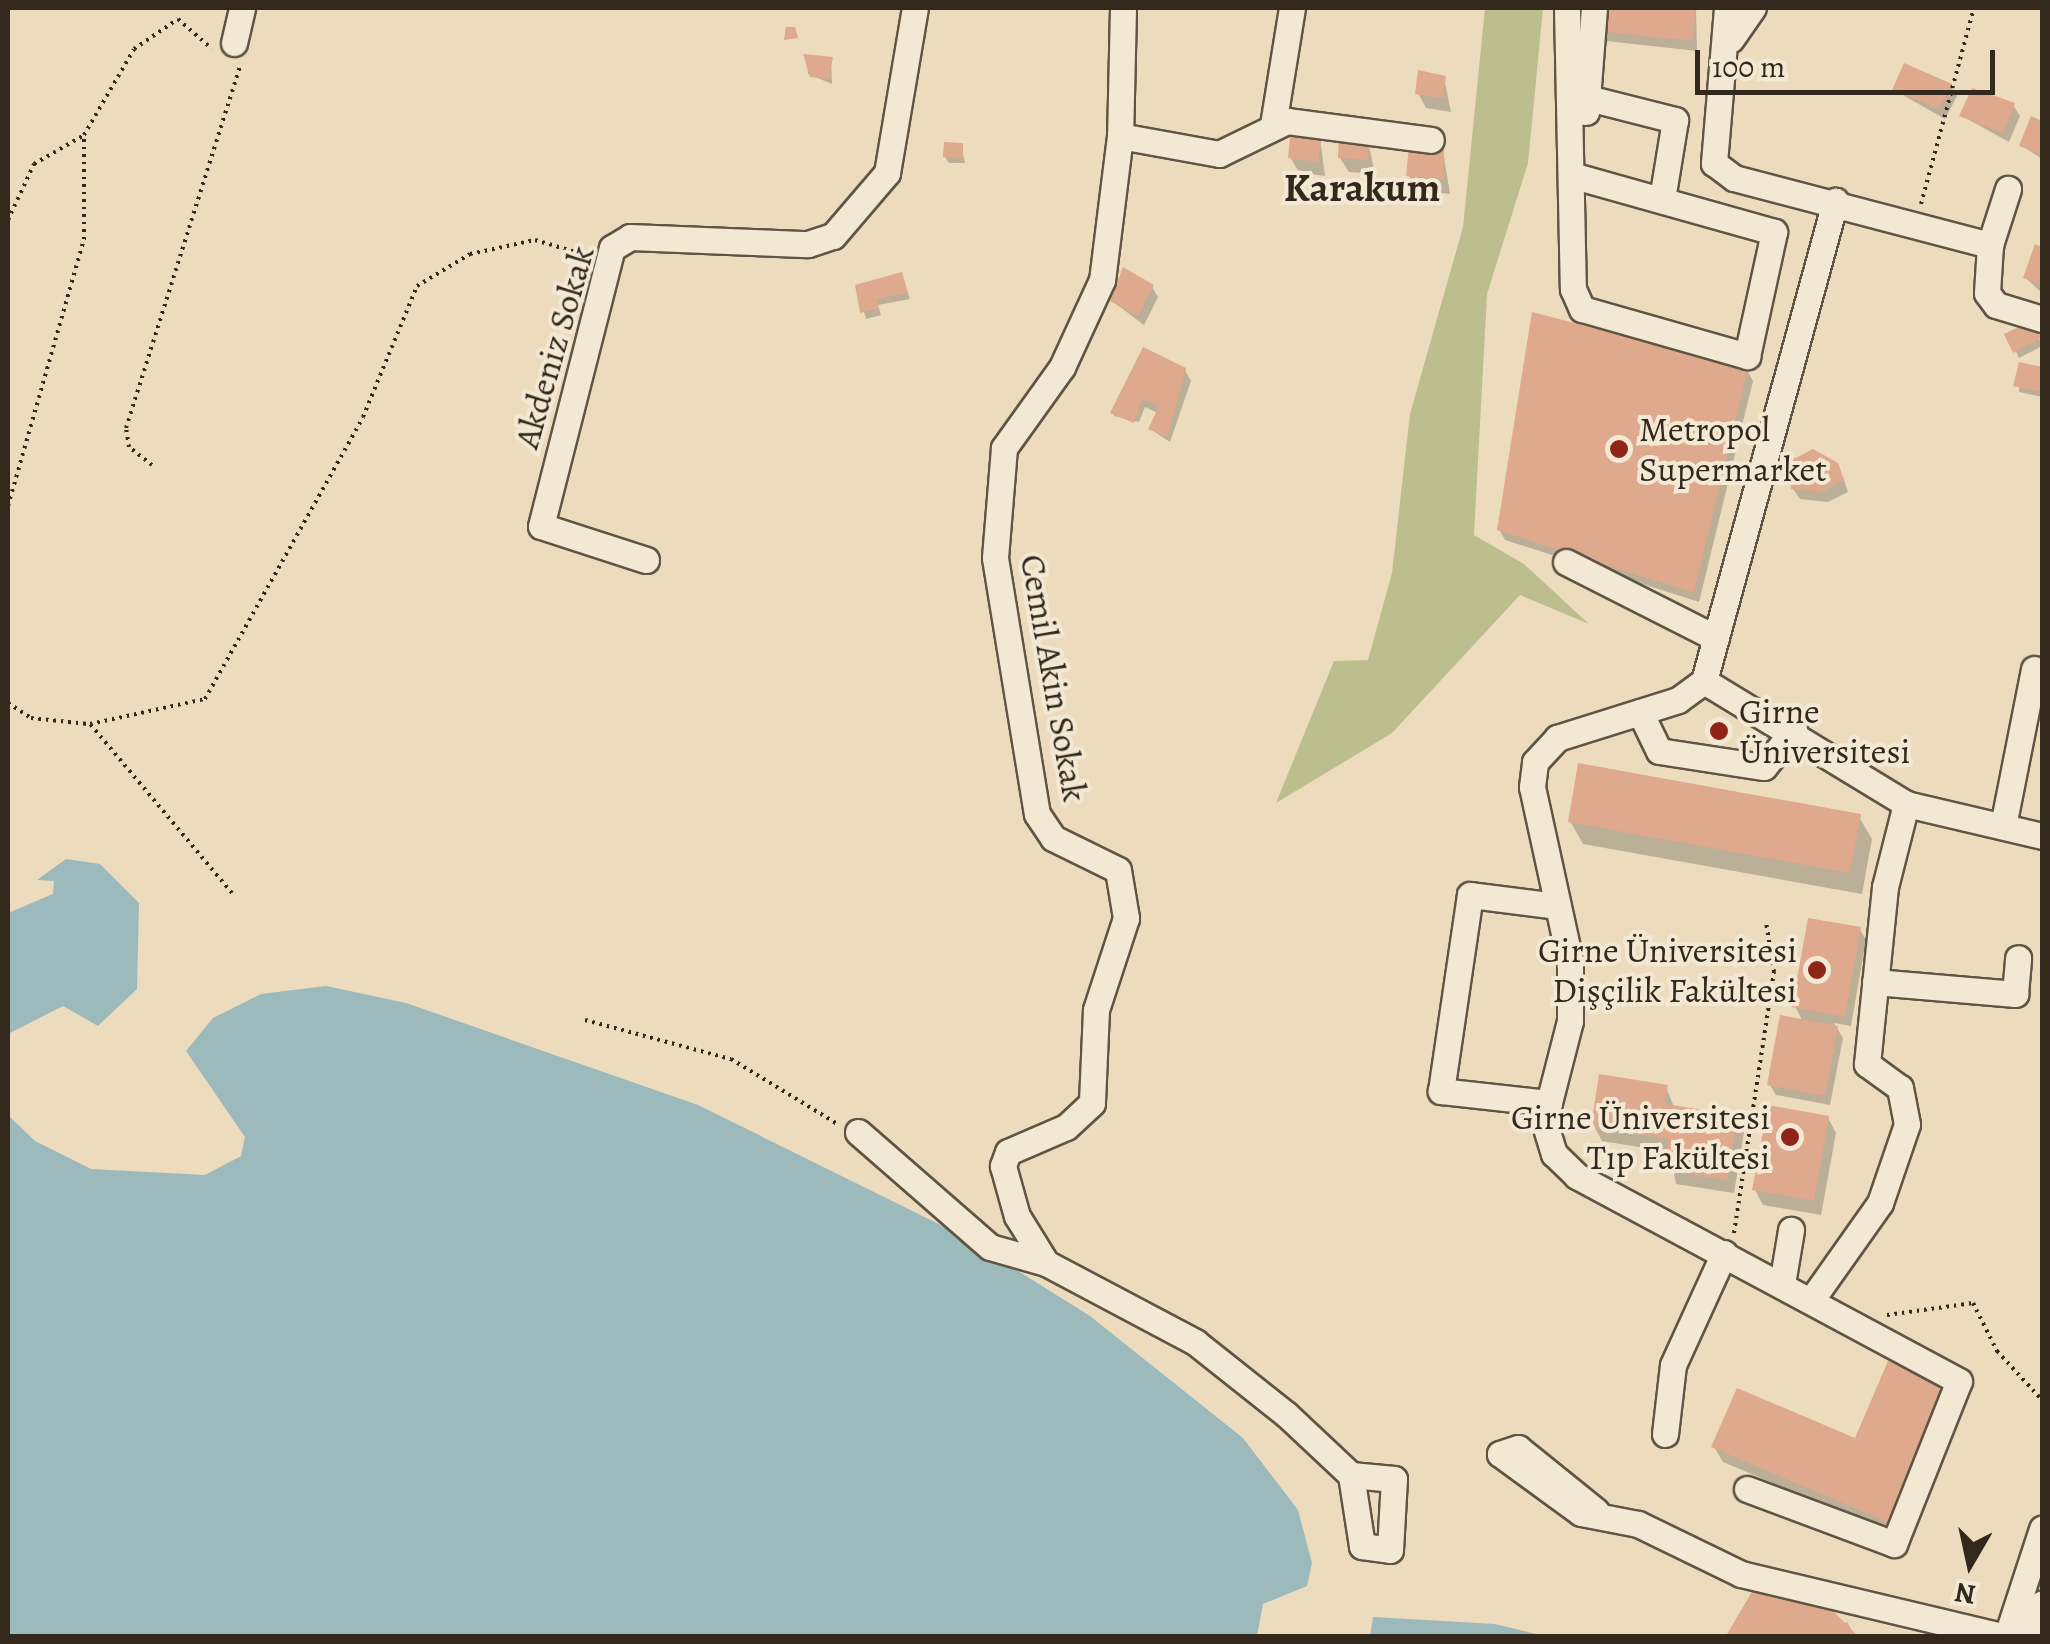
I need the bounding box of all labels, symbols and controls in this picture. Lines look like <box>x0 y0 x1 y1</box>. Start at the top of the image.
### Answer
scale bar <box>1700 30 2000 92</box>
text: 100 m <box>1712 47 1785 87</box>
district label: Karakum <box>1284 164 1440 212</box>
street label: Akdeniz Sokak <box>505 241 603 453</box>
place label: Metropol Supermarket <box>1639 408 1827 490</box>
marker: Metropol Supermarket <box>1608 438 1630 460</box>
street label: Cemil Akin Sokak <box>1012 551 1096 805</box>
place label: Girne Üniversitesi <box>1739 690 1910 772</box>
marker: Girne Üniversitesi <box>1708 720 1730 742</box>
place label: Girne Üniversitesi Dişçilik Fakültesi <box>1538 929 1797 1011</box>
marker: Girne Üniversitesi Dişçilik Fakültesi <box>1806 959 1828 981</box>
place label: Girne Üniversitesi Tıp Fakültesi <box>1511 1096 1770 1178</box>
marker: Girne Üniversitesi Tıp Fakültesi <box>1779 1126 1801 1148</box>
north arrow <box>1920 1514 2020 1614</box>
text: N <box>1952 1573 1978 1614</box>

